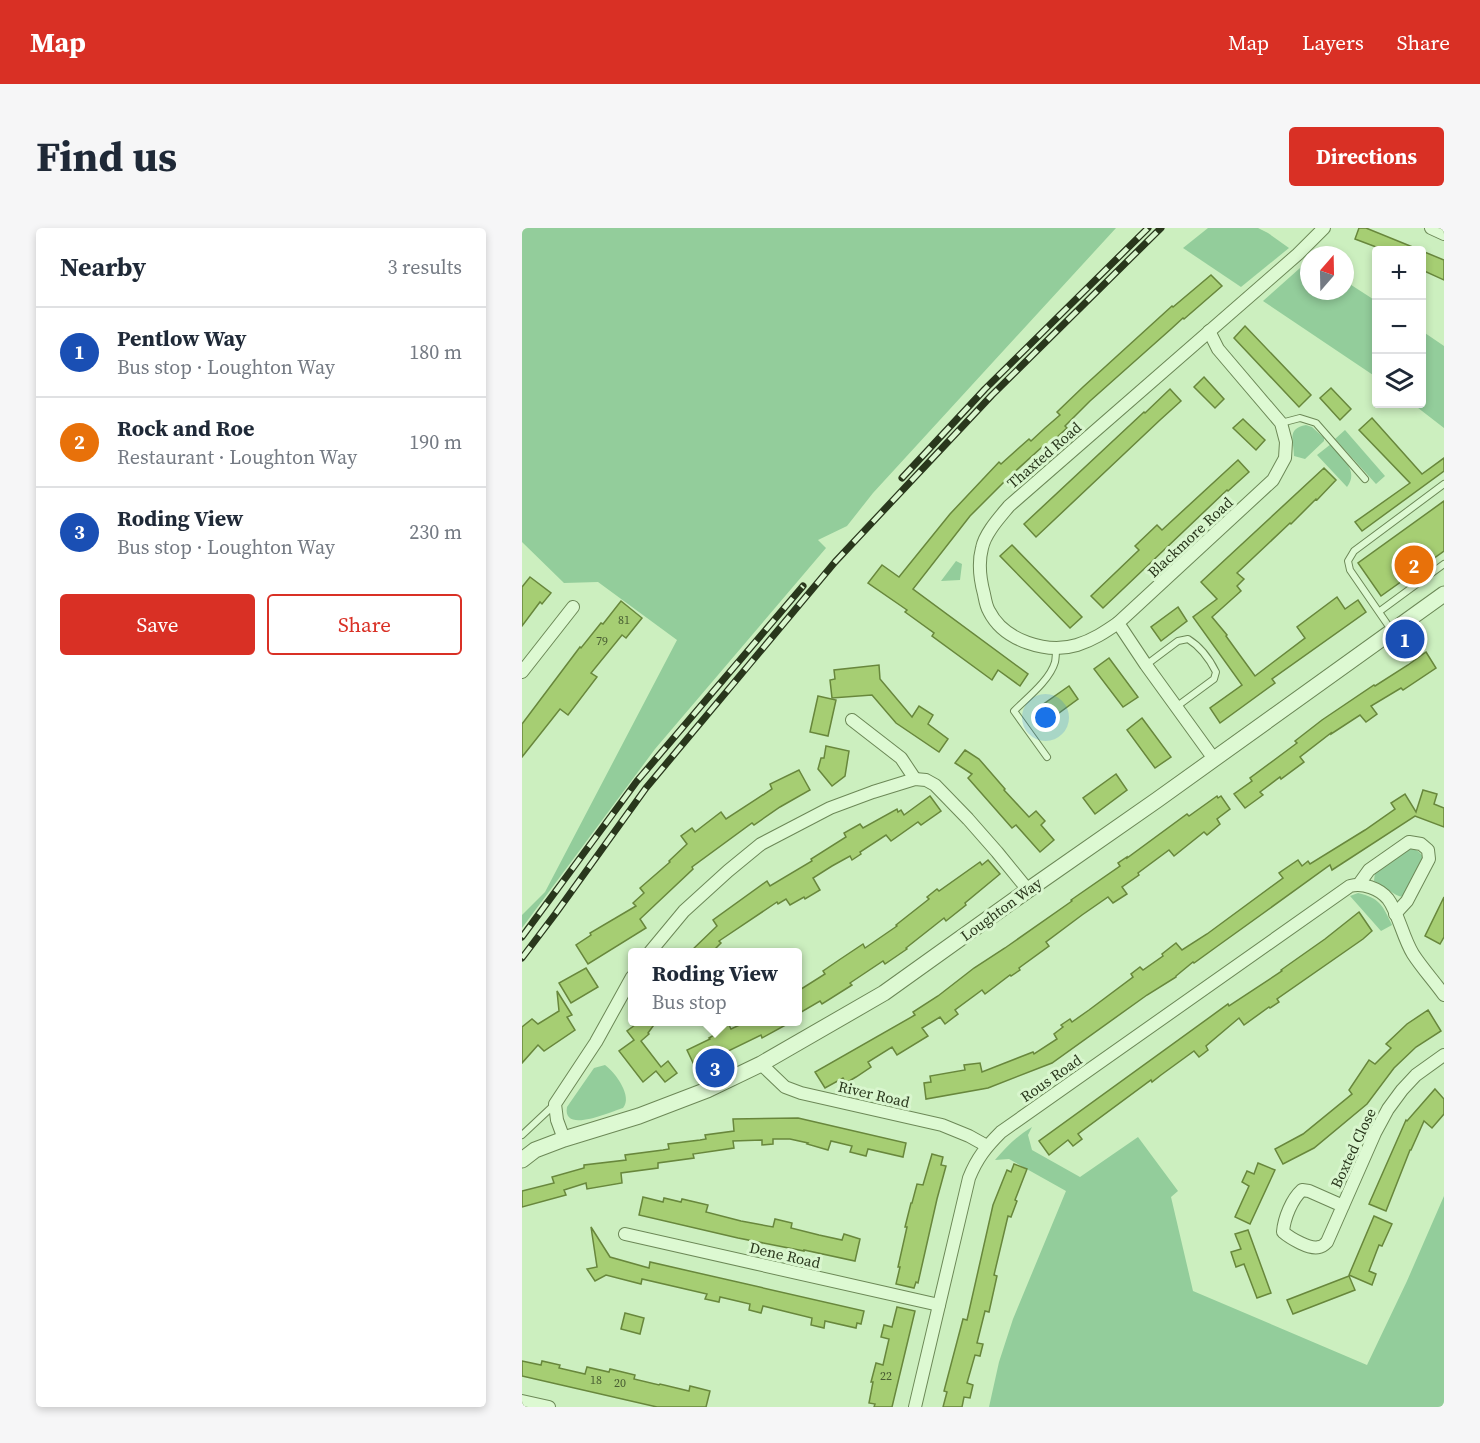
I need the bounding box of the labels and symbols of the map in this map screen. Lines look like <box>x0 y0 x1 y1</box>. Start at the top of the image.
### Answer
north arrow <box>1300 246 1354 300</box>
street label: Thaxted Road <box>1002 417 1086 493</box>
street label: Blackmore Road <box>1143 492 1238 582</box>
pin: 2 <box>1394 542 1434 588</box>
house number: 81 <box>618 612 630 628</box>
pin: 1 <box>1386 616 1424 662</box>
house number: 79 <box>596 633 608 649</box>
your location <box>1031 703 1060 732</box>
street label: Loughton Way <box>956 872 1046 946</box>
pin: 3 <box>696 1046 734 1090</box>
street label: Rous Road <box>1016 1049 1086 1107</box>
street label: River Road <box>836 1076 912 1113</box>
street label: Boxted Close <box>1325 1104 1381 1191</box>
street label: Dene Road <box>747 1237 823 1273</box>
house number: 22 <box>880 1368 892 1384</box>
house number: 18 <box>590 1372 602 1388</box>
house number: 20 <box>614 1375 626 1391</box>

